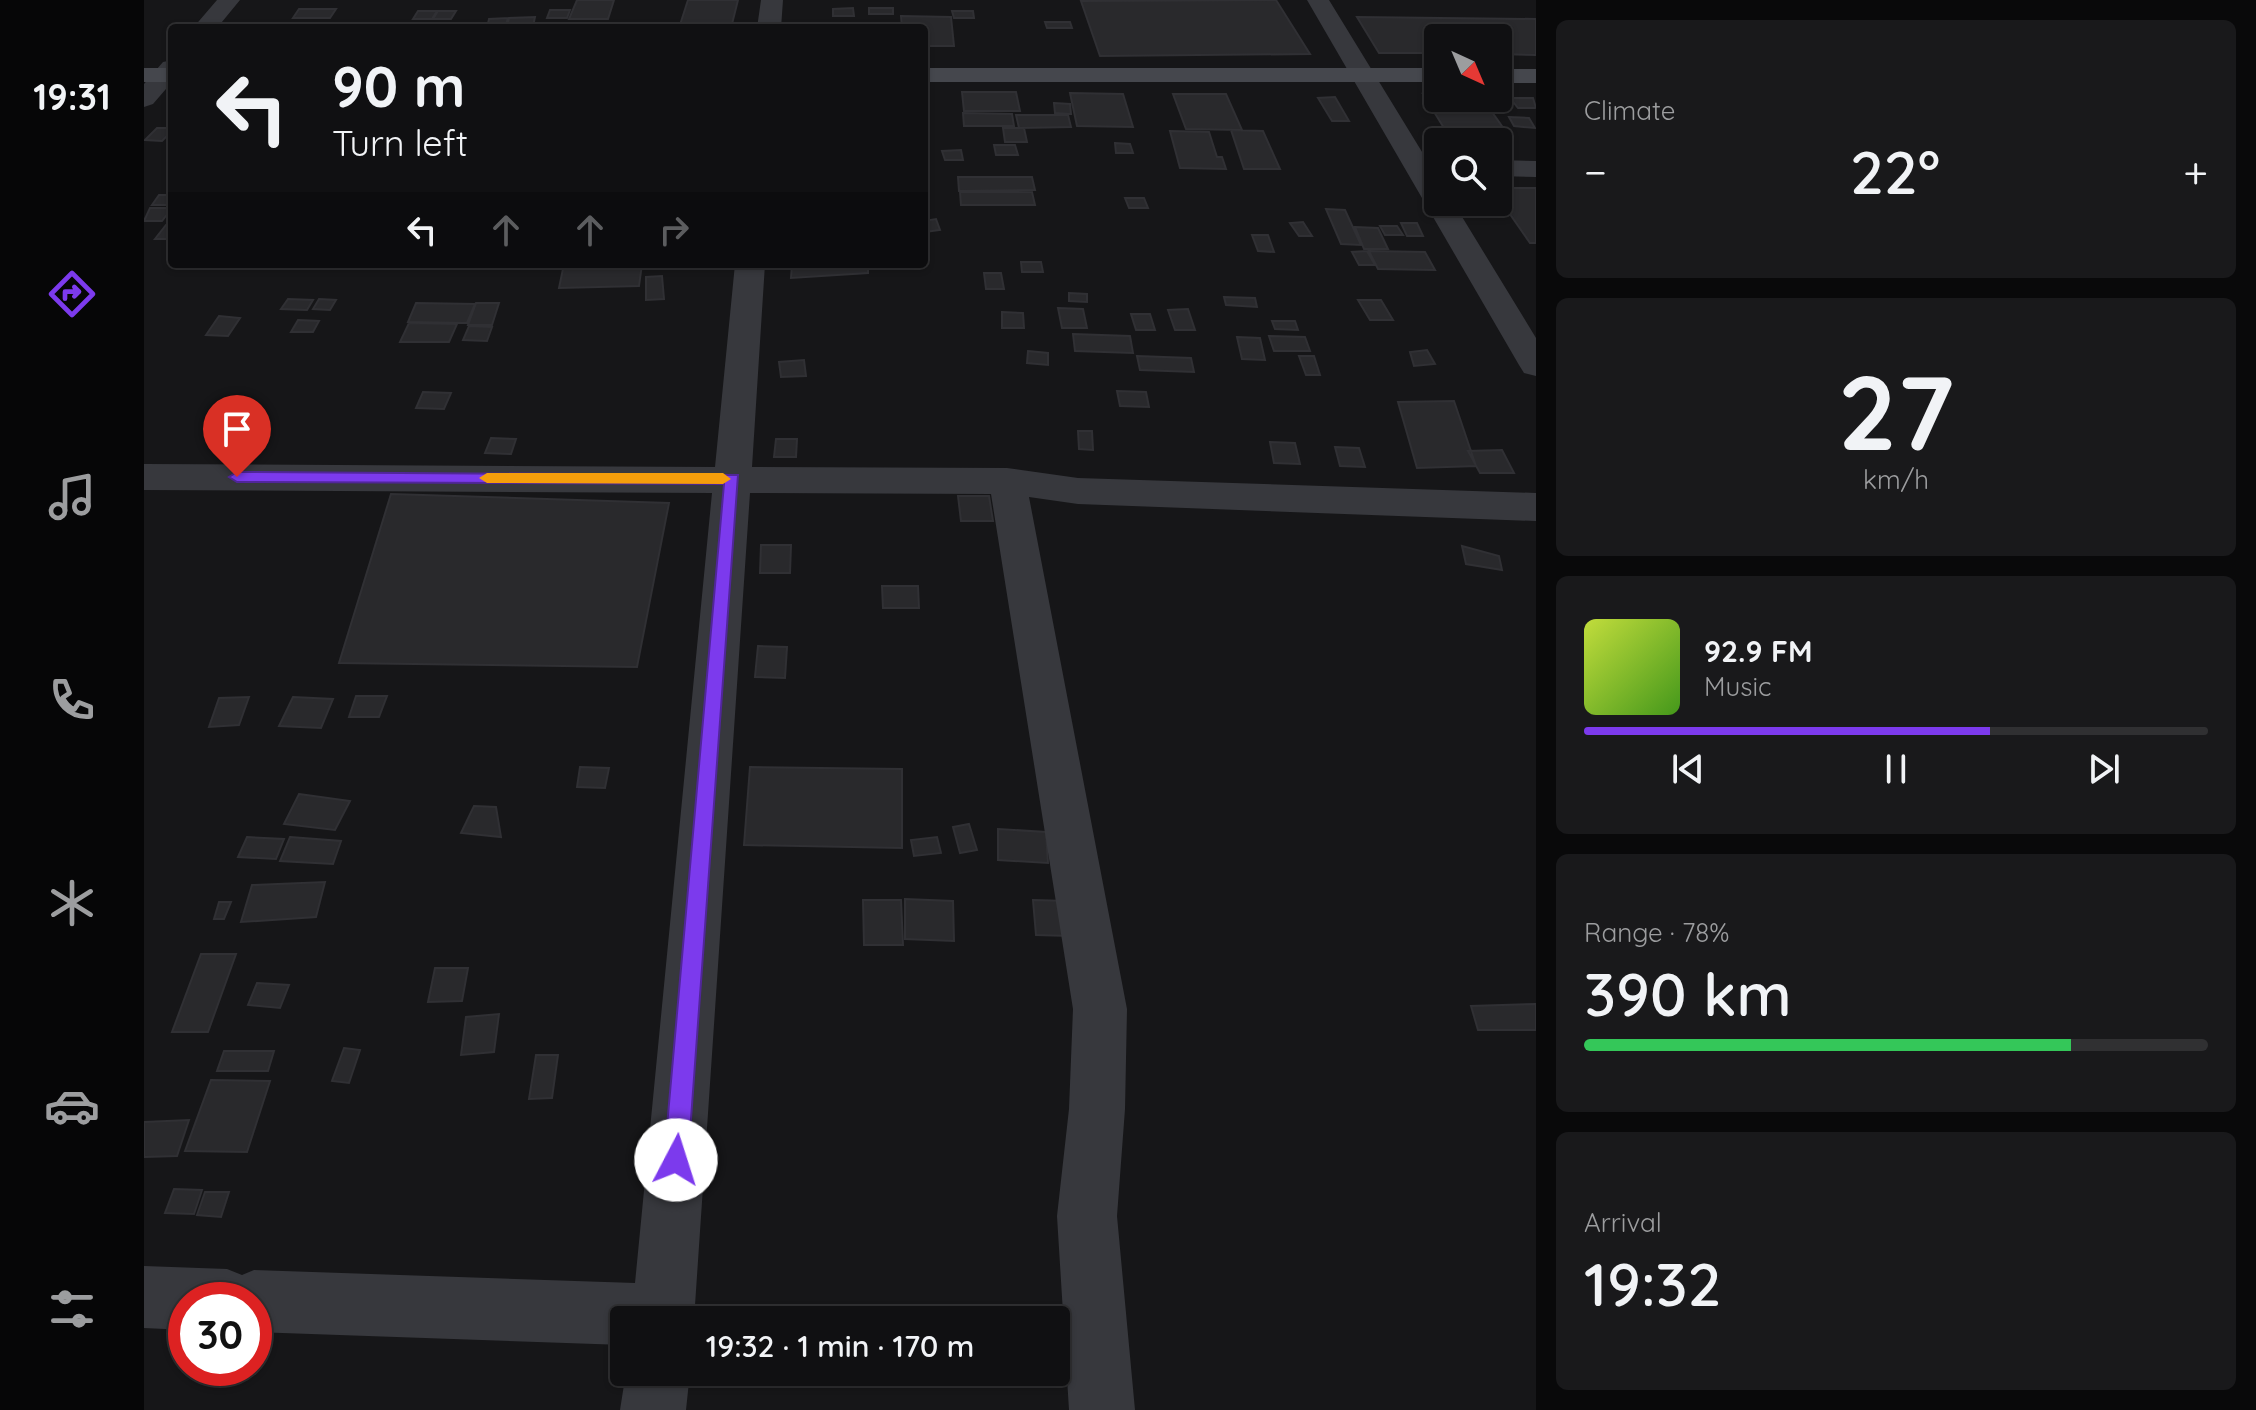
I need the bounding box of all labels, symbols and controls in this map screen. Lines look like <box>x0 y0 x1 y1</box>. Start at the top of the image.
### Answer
north arrow <box>1424 24 1512 112</box>
map controls <box>1424 24 1512 216</box>
text: 90 m <box>332 51 466 121</box>
icon: left <box>200 56 304 160</box>
text: 19:31 <box>33 74 111 119</box>
text: Climate <box>1584 94 1675 127</box>
text: Turn left <box>332 120 468 165</box>
button: search <box>1424 128 1512 216</box>
text: 22° <box>1850 134 1940 209</box>
text: − <box>1584 144 1607 199</box>
text: + <box>2183 144 2208 199</box>
icon: left <box>400 208 444 252</box>
icon: ahead <box>484 208 528 252</box>
icon: ahead <box>568 208 612 252</box>
icon: right <box>652 208 696 252</box>
icon: directions <box>44 266 100 322</box>
text: 27 <box>1838 346 1954 476</box>
pin <box>203 395 271 477</box>
icon: arrive <box>215 407 259 451</box>
text: km/h <box>1863 463 1929 496</box>
icon: music <box>44 469 100 525</box>
text: 92.9 FM <box>1704 632 1812 670</box>
text: Music <box>1704 670 1772 703</box>
icon: phone <box>44 672 100 728</box>
icon: previous <box>1666 747 1710 791</box>
icon: pause <box>1874 747 1918 791</box>
icon: next <box>2082 747 2126 791</box>
icon: climate <box>44 875 100 931</box>
text: Range · 78% <box>1584 916 1730 949</box>
text: 390 km <box>1584 956 1792 1031</box>
icon: car <box>44 1078 100 1134</box>
position arrow <box>634 1118 718 1202</box>
text: Arrival <box>1584 1206 1662 1239</box>
text: 19:32 <box>1584 1246 1721 1321</box>
icon: filters <box>44 1281 100 1337</box>
speed limit sign: 30 <box>168 1282 272 1386</box>
text: 19:32 · 1 min · 170 m <box>706 1327 974 1365</box>

